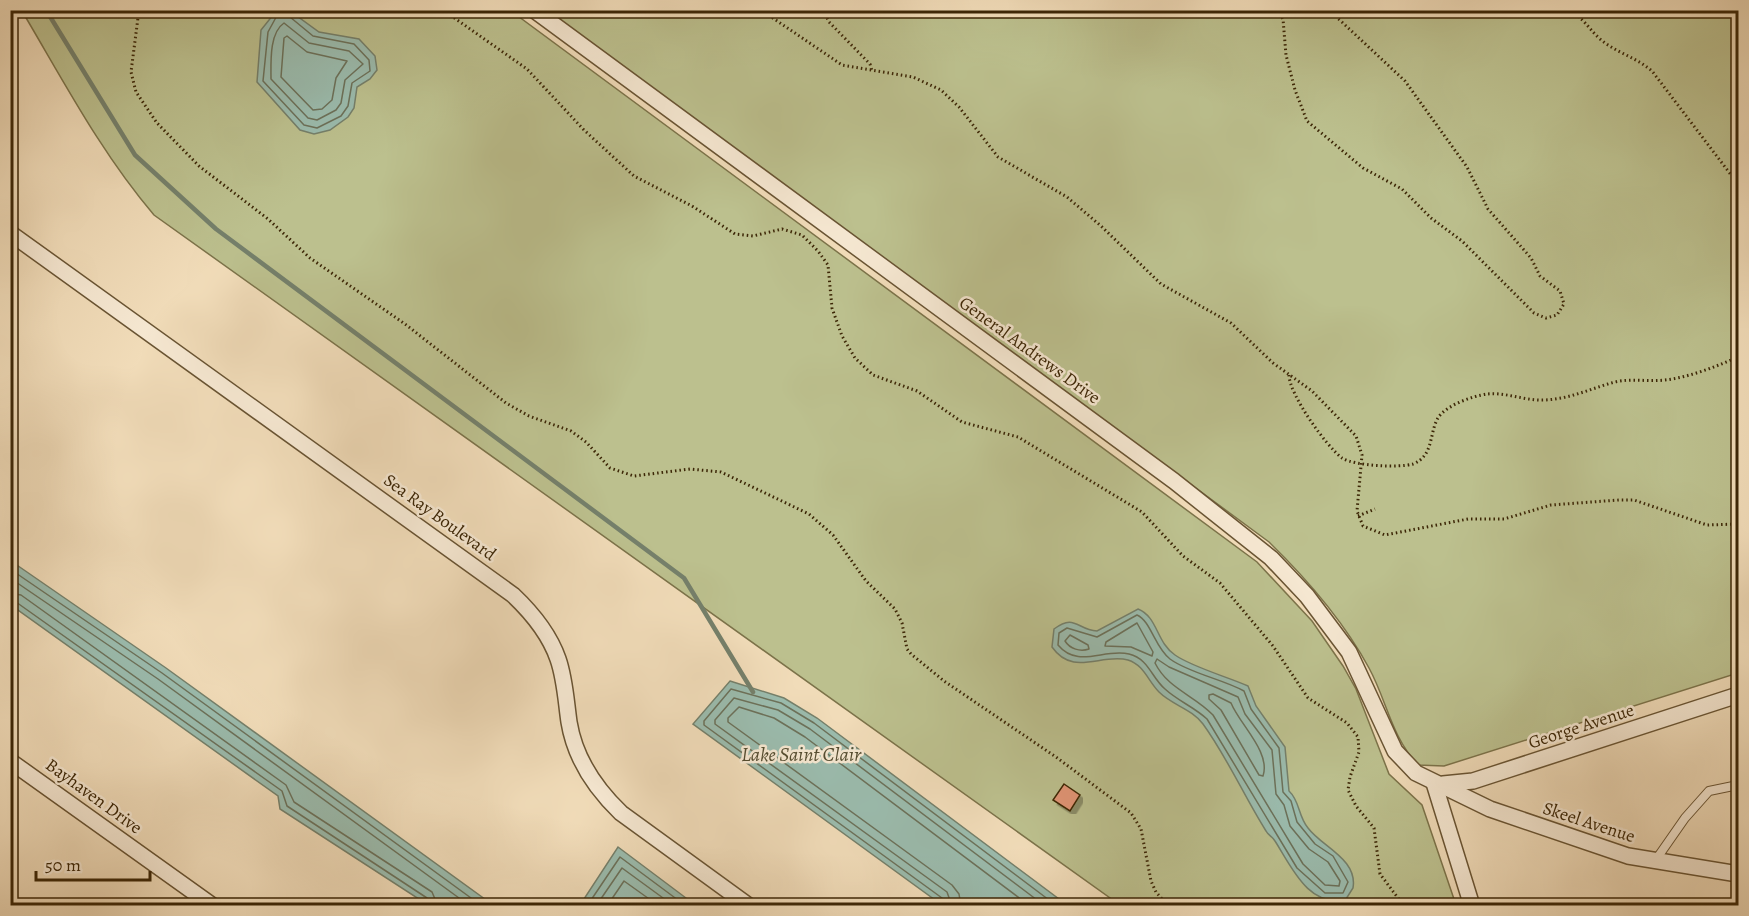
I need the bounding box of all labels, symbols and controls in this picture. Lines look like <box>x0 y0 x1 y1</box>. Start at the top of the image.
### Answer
street label: General Andrews Drive <box>955 291 1105 409</box>
street label: Sea Ray Boulevard <box>379 468 501 566</box>
street label: George Avenue <box>1525 698 1637 754</box>
water label: Lake Saint Clair <box>741 741 862 768</box>
street label: Bayhaven Drive <box>41 753 147 839</box>
street label: Skeel Avenue <box>1540 796 1638 848</box>
scale bar <box>36 844 150 882</box>
text: 50 m <box>45 853 81 877</box>

